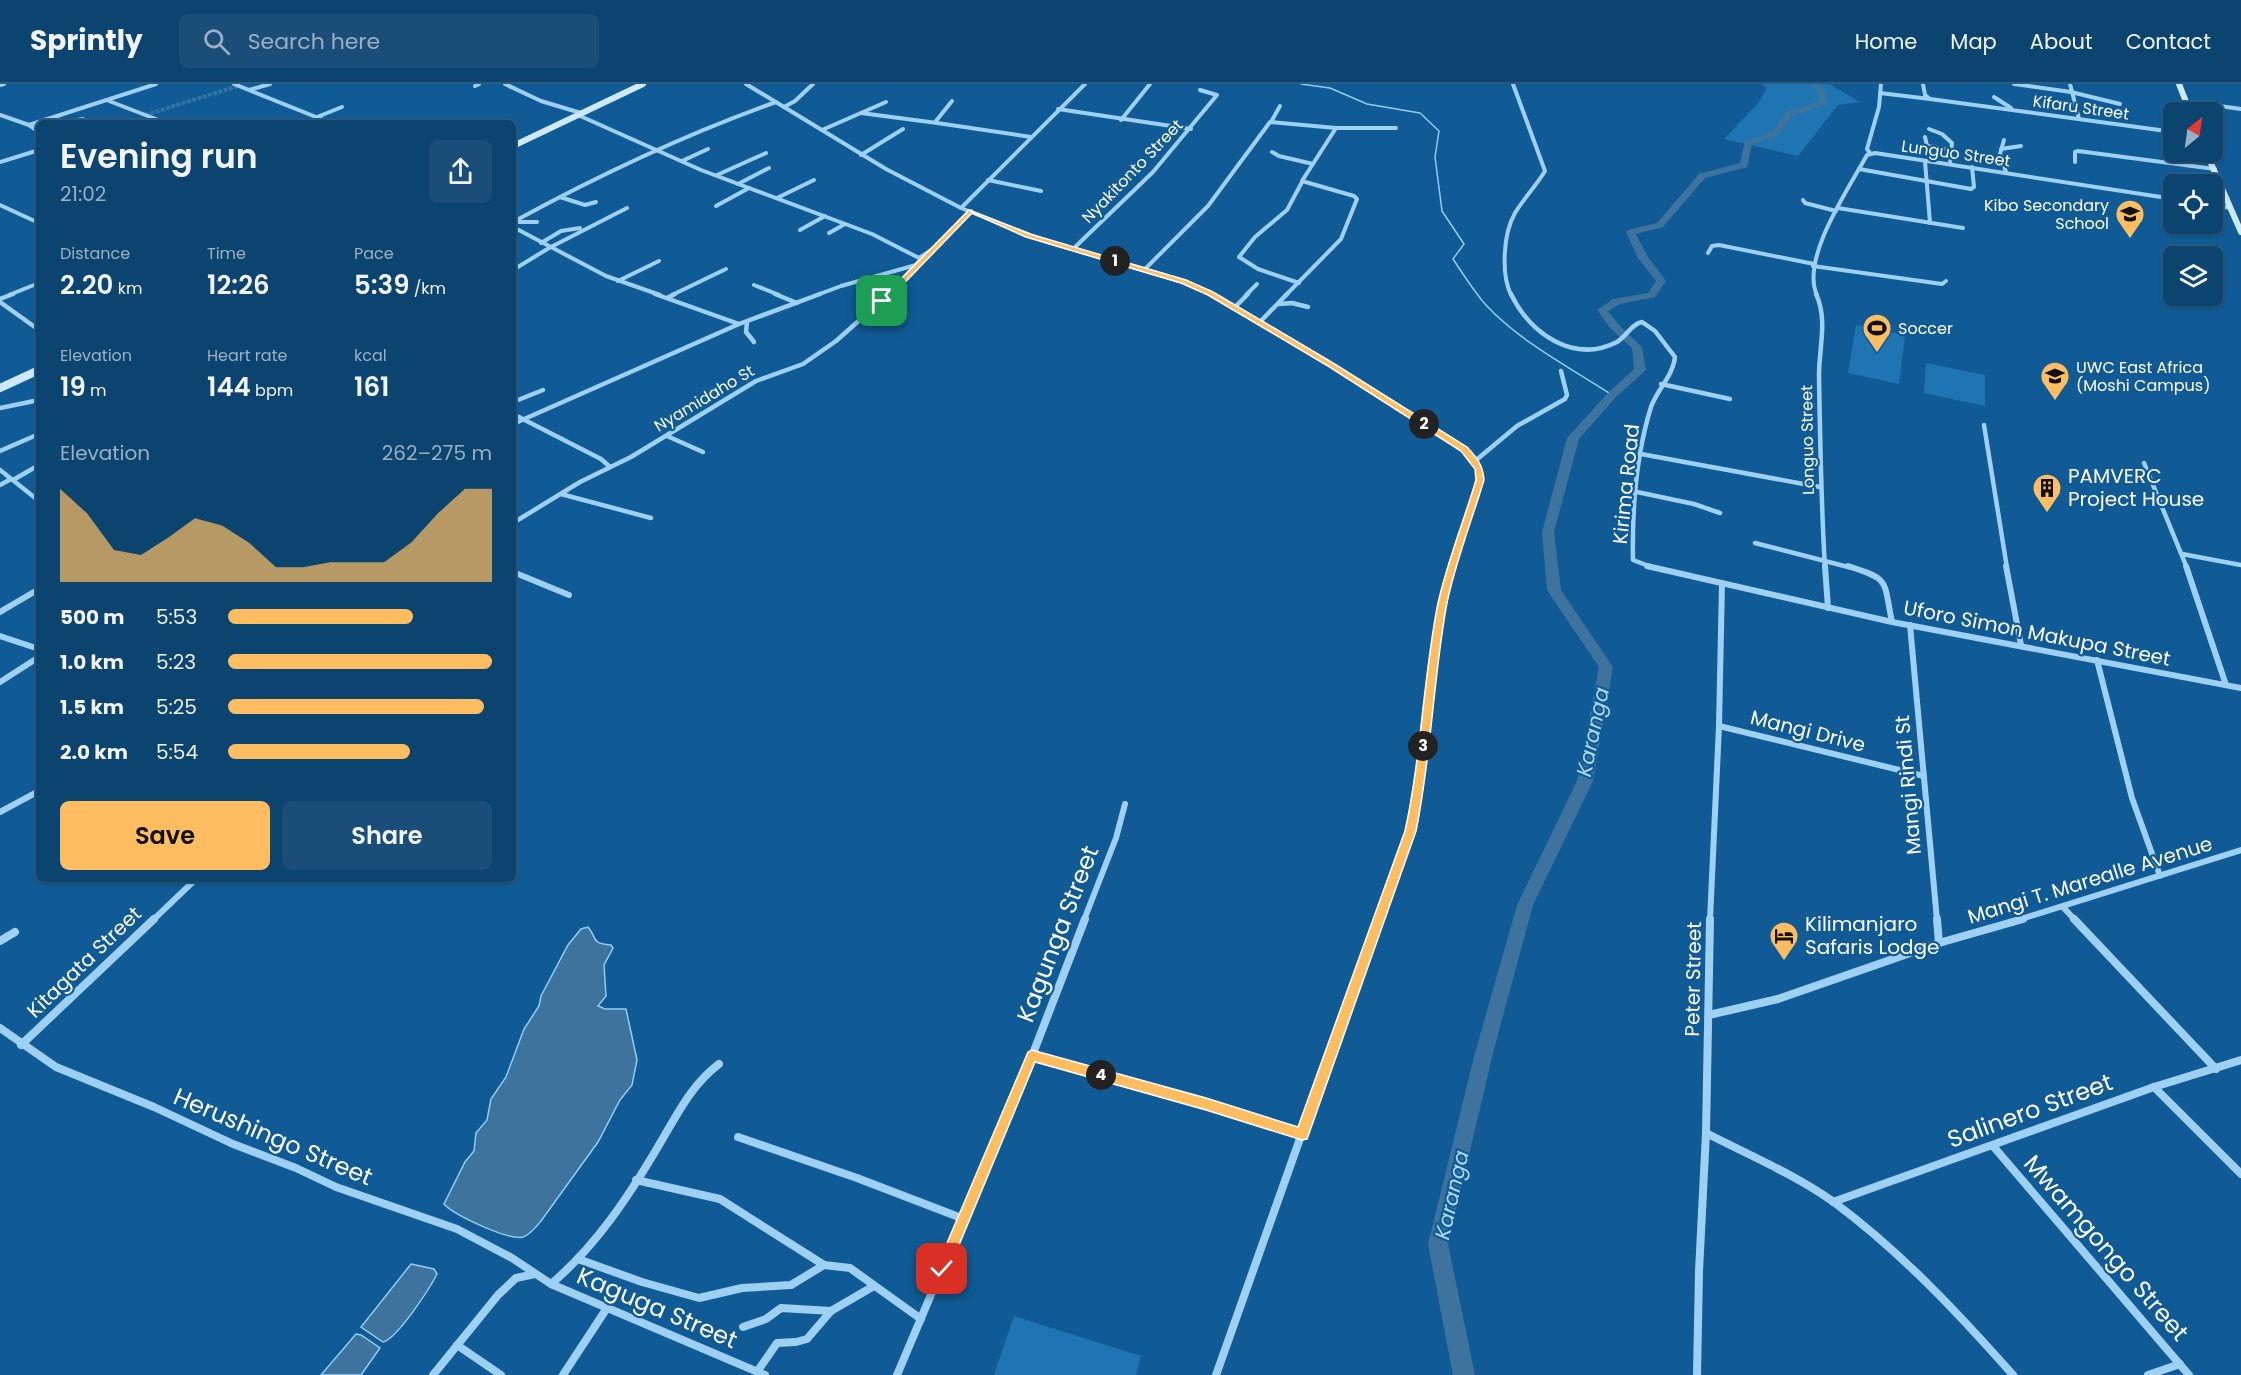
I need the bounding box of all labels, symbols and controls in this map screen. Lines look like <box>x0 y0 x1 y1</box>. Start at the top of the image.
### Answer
search box <box>179 14 599 68</box>
text: Sprintly <box>30 21 143 60</box>
icon: search <box>200 25 233 58</box>
text: Search here <box>248 26 380 57</box>
text: Home <box>1855 27 1917 56</box>
text: Map <box>1950 27 1997 56</box>
text: About <box>2030 27 2093 56</box>
text: Contact <box>2126 27 2211 56</box>
street label: Kifaru Street <box>2031 89 2131 126</box>
north arrow <box>2163 102 2223 162</box>
map controls <box>2163 102 2223 306</box>
street label: Nyakitonto Street <box>1077 114 1188 229</box>
text: Evening run <box>60 133 258 180</box>
street label: Lunguo Street <box>1900 134 2012 173</box>
button: share <box>429 140 492 203</box>
button: locate <box>2163 174 2223 234</box>
text: 21:02 <box>60 180 106 208</box>
place label: Kibo Secondary School <box>1984 194 2109 235</box>
school or university icon: Kibo Secondary School <box>2114 198 2146 240</box>
text: Distance <box>60 242 130 265</box>
text: Time <box>207 242 246 265</box>
text: Pace <box>354 242 394 265</box>
pin: 1 <box>1100 246 1130 276</box>
button: layers <box>2163 246 2223 306</box>
text: 1 <box>1112 249 1118 272</box>
text: 2.20 <box>60 267 113 303</box>
text: 12:26 <box>207 267 270 303</box>
text: 5:39 <box>354 267 409 303</box>
pin <box>856 275 907 326</box>
text: km <box>113 277 142 300</box>
text: /km <box>409 277 446 300</box>
icon: arrive <box>865 284 898 317</box>
sports icon: Soccer <box>1861 312 1893 354</box>
place label: Soccer <box>1898 317 1953 340</box>
text: Elevation <box>60 344 132 367</box>
text: Heart rate <box>207 344 287 367</box>
text: kcal <box>354 344 387 367</box>
place label: UWC East Africa (Moshi Campus) <box>2076 356 2210 397</box>
street label: Nyamidaho St <box>650 359 759 437</box>
school or university icon: UWC East Africa (Moshi Campus) <box>2039 360 2071 402</box>
text: 19 <box>60 369 86 405</box>
text: 144 <box>207 369 251 405</box>
text: 161 <box>354 369 389 405</box>
text: m <box>86 379 106 402</box>
text: bpm <box>251 379 293 402</box>
street label: Longuo Street <box>1795 385 1820 495</box>
pin: 2 <box>1409 409 1439 439</box>
text: 2 <box>1419 412 1429 435</box>
street label: Kirima Road <box>1606 422 1646 546</box>
text: Elevation <box>60 439 150 467</box>
text: 262–275 m <box>382 439 492 467</box>
place label: PAMVERC Project House <box>2068 462 2204 513</box>
building icon: PAMVERC Project House <box>2031 472 2063 514</box>
street label: Uforo Simon Makupa Street <box>1901 593 2173 673</box>
text: 500 m <box>60 603 125 631</box>
text: 5:53 <box>156 603 197 631</box>
text: 1.0 km <box>60 648 124 676</box>
text: 5:23 <box>156 648 196 676</box>
water label: Karanga <box>1569 685 1616 779</box>
text: 1.5 km <box>60 693 124 721</box>
text: 5:25 <box>156 693 197 721</box>
street label: Mangi Drive <box>1748 703 1868 759</box>
street label: Mangi Rindi St <box>1888 714 1928 856</box>
pin: 3 <box>1408 731 1438 761</box>
text: 3 <box>1418 734 1428 757</box>
text: 2.0 km <box>60 738 128 766</box>
text: 5:54 <box>156 738 198 766</box>
button: Save <box>60 801 270 870</box>
button: Share <box>282 801 492 870</box>
street label: Mangi T. Marealle Avenue <box>1964 829 2216 931</box>
street label: Kagunga Street <box>1009 841 1106 1027</box>
street label: Kitagata Street <box>21 900 147 1024</box>
place label: Kilimanjaro Safaris Lodge <box>1805 910 1939 961</box>
hotel icon: Kilimanjaro Safaris Lodge <box>1768 920 1800 962</box>
street label: Peter Street <box>1678 921 1708 1037</box>
pin: 4 <box>1086 1060 1116 1090</box>
text: 4 <box>1096 1063 1106 1086</box>
street label: Salinero Street <box>1943 1065 2117 1156</box>
street label: Herushingo Street <box>169 1080 378 1193</box>
water label: Karanga <box>1427 1147 1476 1242</box>
street label: Mwamgongo Street <box>2016 1148 2196 1348</box>
pin <box>916 1243 967 1294</box>
icon: check <box>925 1252 958 1285</box>
street label: Kaguga Street <box>572 1259 742 1356</box>

